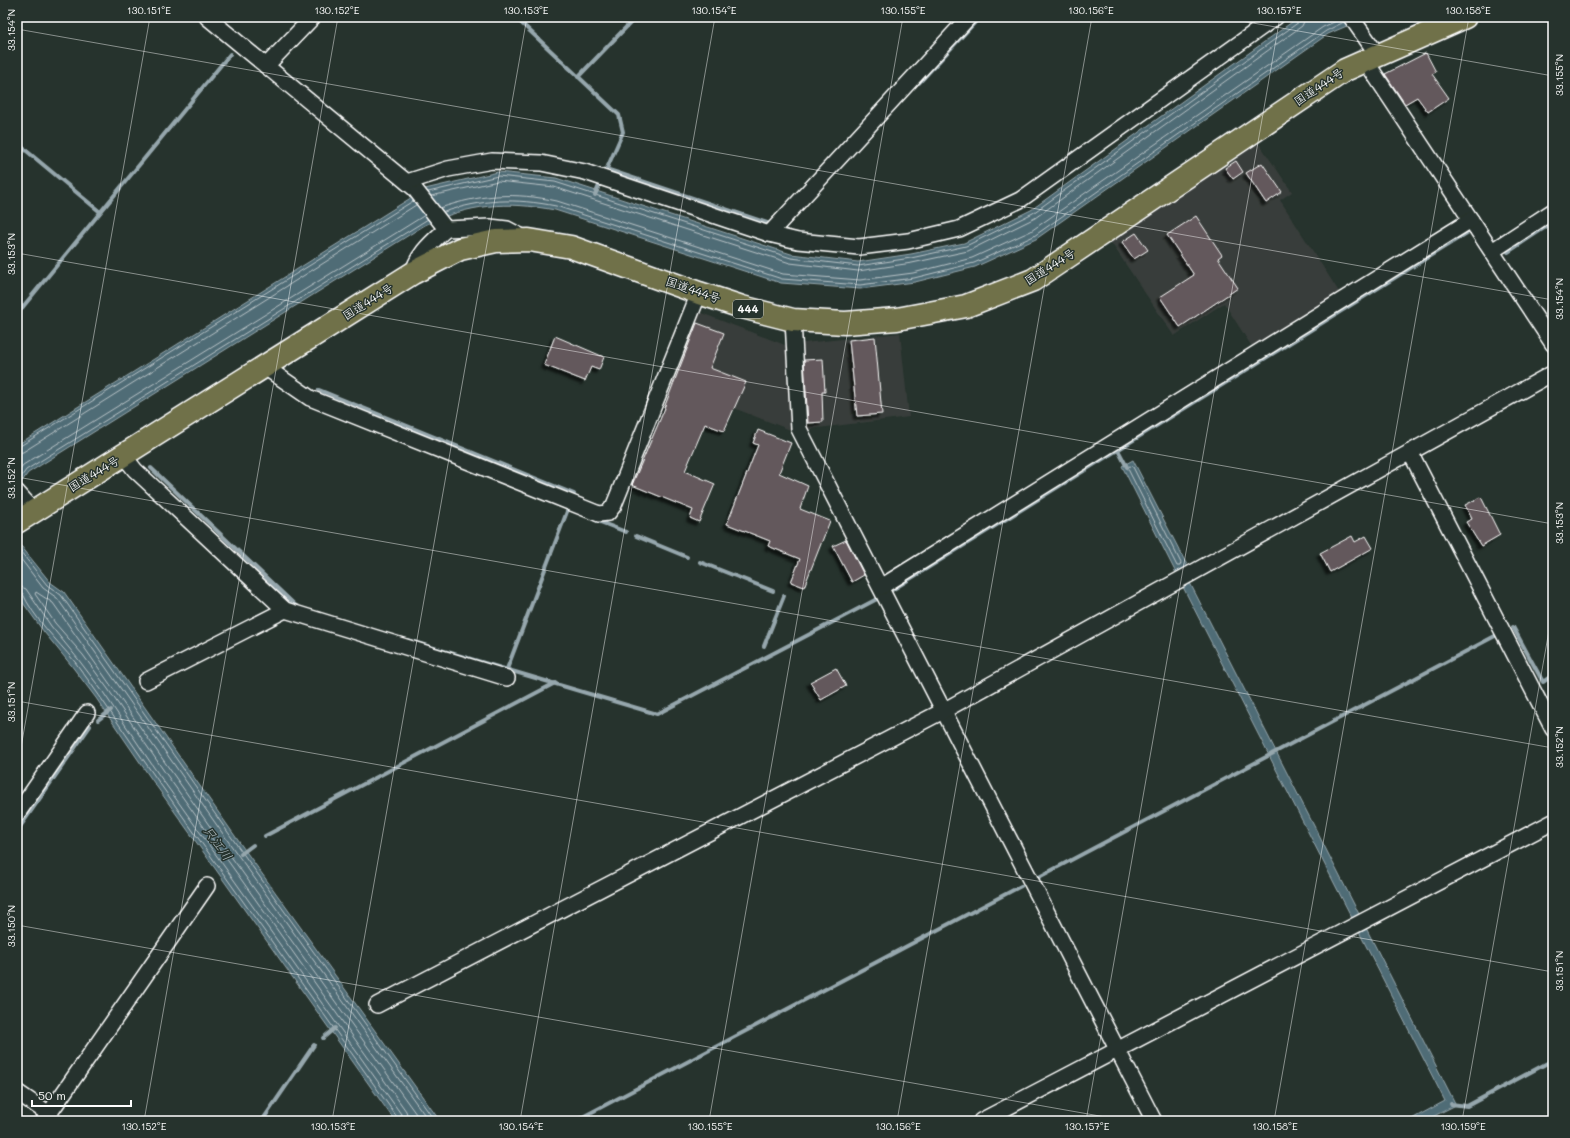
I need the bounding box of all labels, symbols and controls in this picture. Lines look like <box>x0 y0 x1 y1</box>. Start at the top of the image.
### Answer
text: 130.151°E <box>127 3 171 17</box>
text: 130.152°E <box>315 3 360 17</box>
text: 130.153°E <box>503 3 549 17</box>
text: 130.154°E <box>691 3 737 17</box>
text: 130.155°E <box>880 3 926 17</box>
text: 130.156°E <box>1068 3 1114 17</box>
text: 130.157°E <box>1257 3 1302 17</box>
text: 130.158°E <box>1445 3 1491 17</box>
text: 33.154°N <box>4 9 18 51</box>
text: 33.155°N <box>1552 54 1566 96</box>
street label: 国道444号 <box>1290 64 1347 109</box>
text: 33.153°N <box>4 233 18 275</box>
street label: 国道444号 <box>1021 244 1078 288</box>
street label: 国道444号 <box>664 272 723 306</box>
text: 33.154°N <box>1552 278 1566 320</box>
street label: 国道444号 <box>339 279 396 323</box>
road number: 444 <box>733 300 763 318</box>
street label: 国道444号 <box>65 452 122 495</box>
text: 33.152°N <box>4 457 18 499</box>
text: 33.153°N <box>1552 502 1566 544</box>
text: 33.151°N <box>4 682 18 722</box>
text: 33.152°N <box>1552 726 1566 768</box>
water label: 只江川 <box>200 822 237 863</box>
text: 33.150°N <box>4 905 18 947</box>
text: 33.151°N <box>1552 951 1566 991</box>
scale bar <box>32 1082 131 1108</box>
text: 50 m <box>38 1087 66 1103</box>
text: 130.152°E <box>122 1119 167 1133</box>
text: 130.153°E <box>310 1119 356 1133</box>
text: 130.154°E <box>498 1119 544 1133</box>
text: 130.155°E <box>687 1119 733 1133</box>
text: 130.156°E <box>875 1119 921 1133</box>
text: 130.157°E <box>1065 1119 1110 1133</box>
text: 130.158°E <box>1252 1119 1298 1133</box>
text: 130.159°E <box>1440 1119 1486 1133</box>

